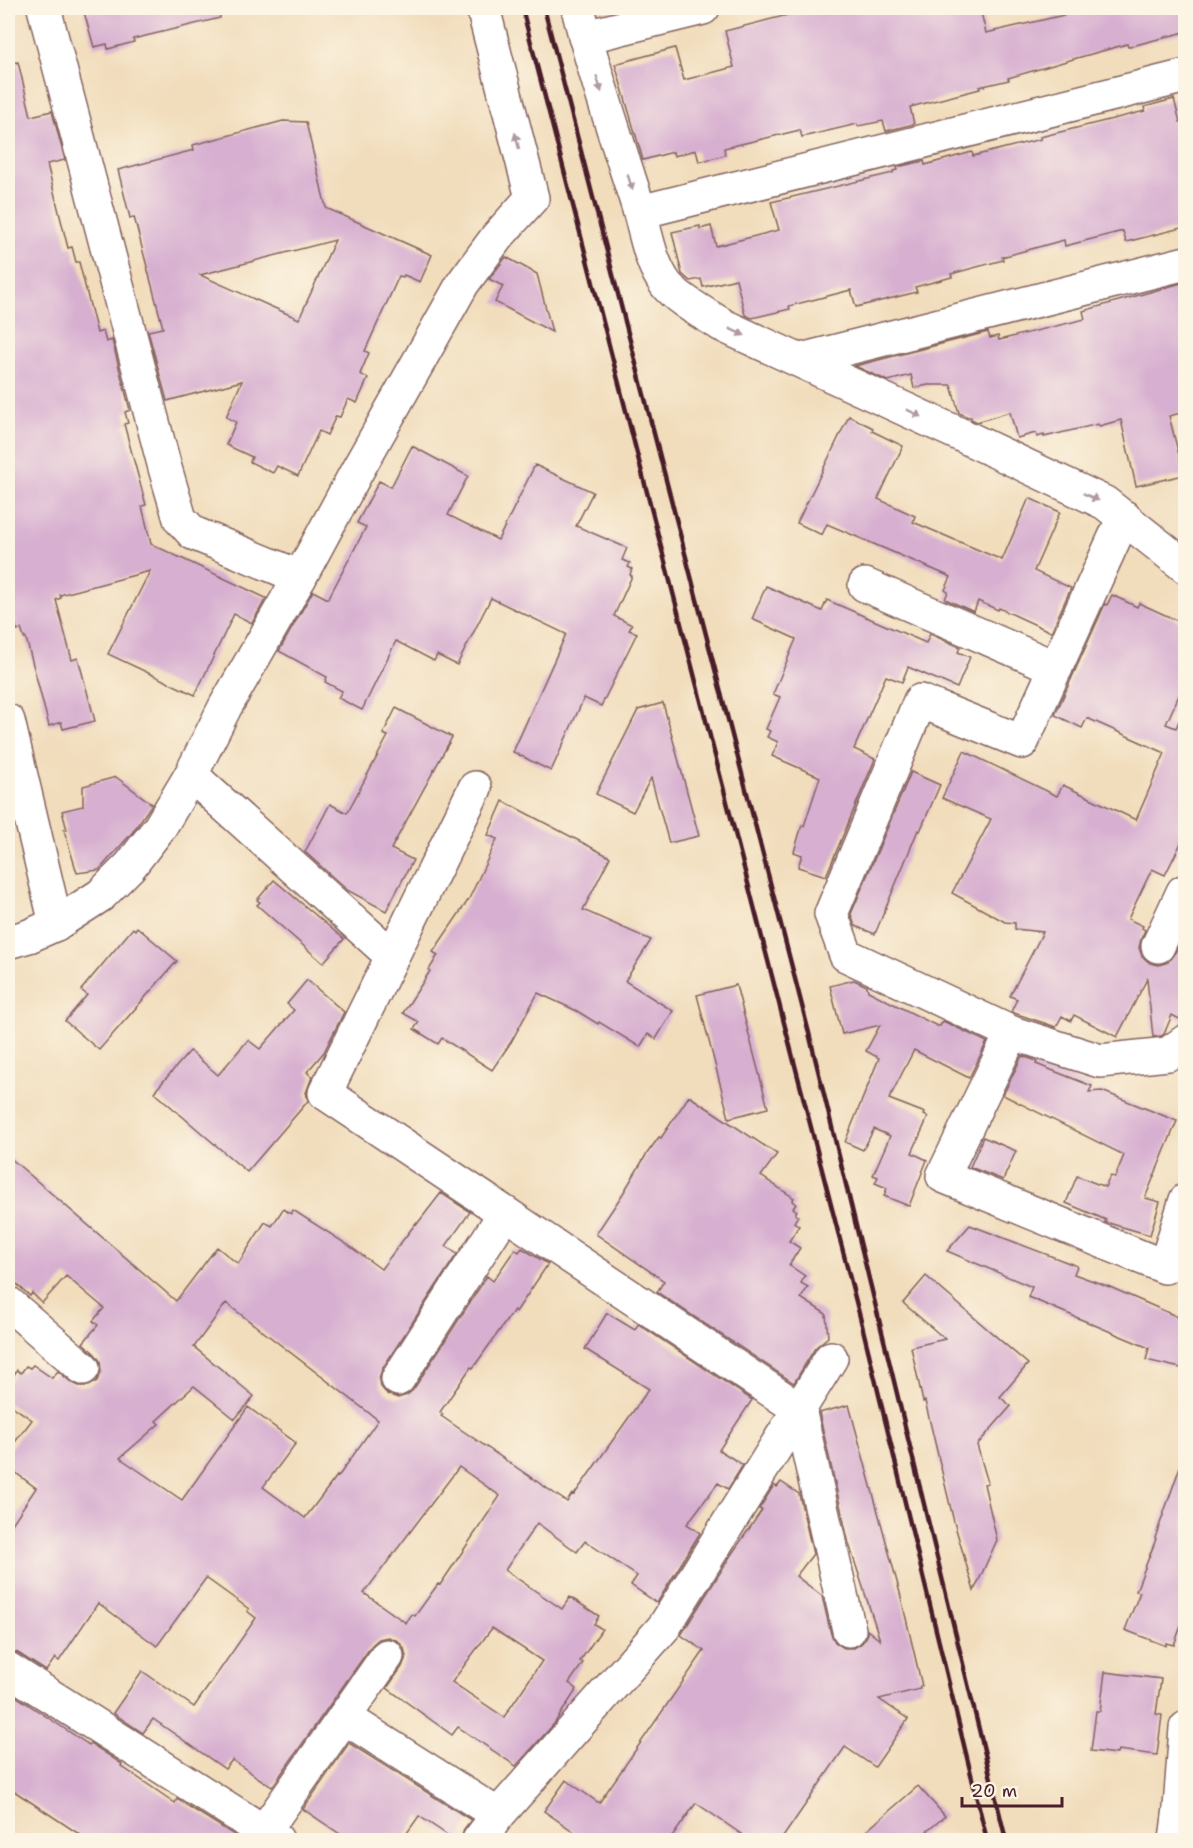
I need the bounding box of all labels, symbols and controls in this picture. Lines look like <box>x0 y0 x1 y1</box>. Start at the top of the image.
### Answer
one-way arrow <box>595 75 604 93</box>
one-way arrow <box>512 132 521 150</box>
one-way arrow <box>626 173 635 191</box>
one-way arrow <box>729 327 746 336</box>
one-way arrow <box>906 408 924 418</box>
one-way arrow <box>1082 492 1099 501</box>
scale bar <box>962 1770 1062 1808</box>
text: 20 m <box>971 1779 1017 1803</box>

